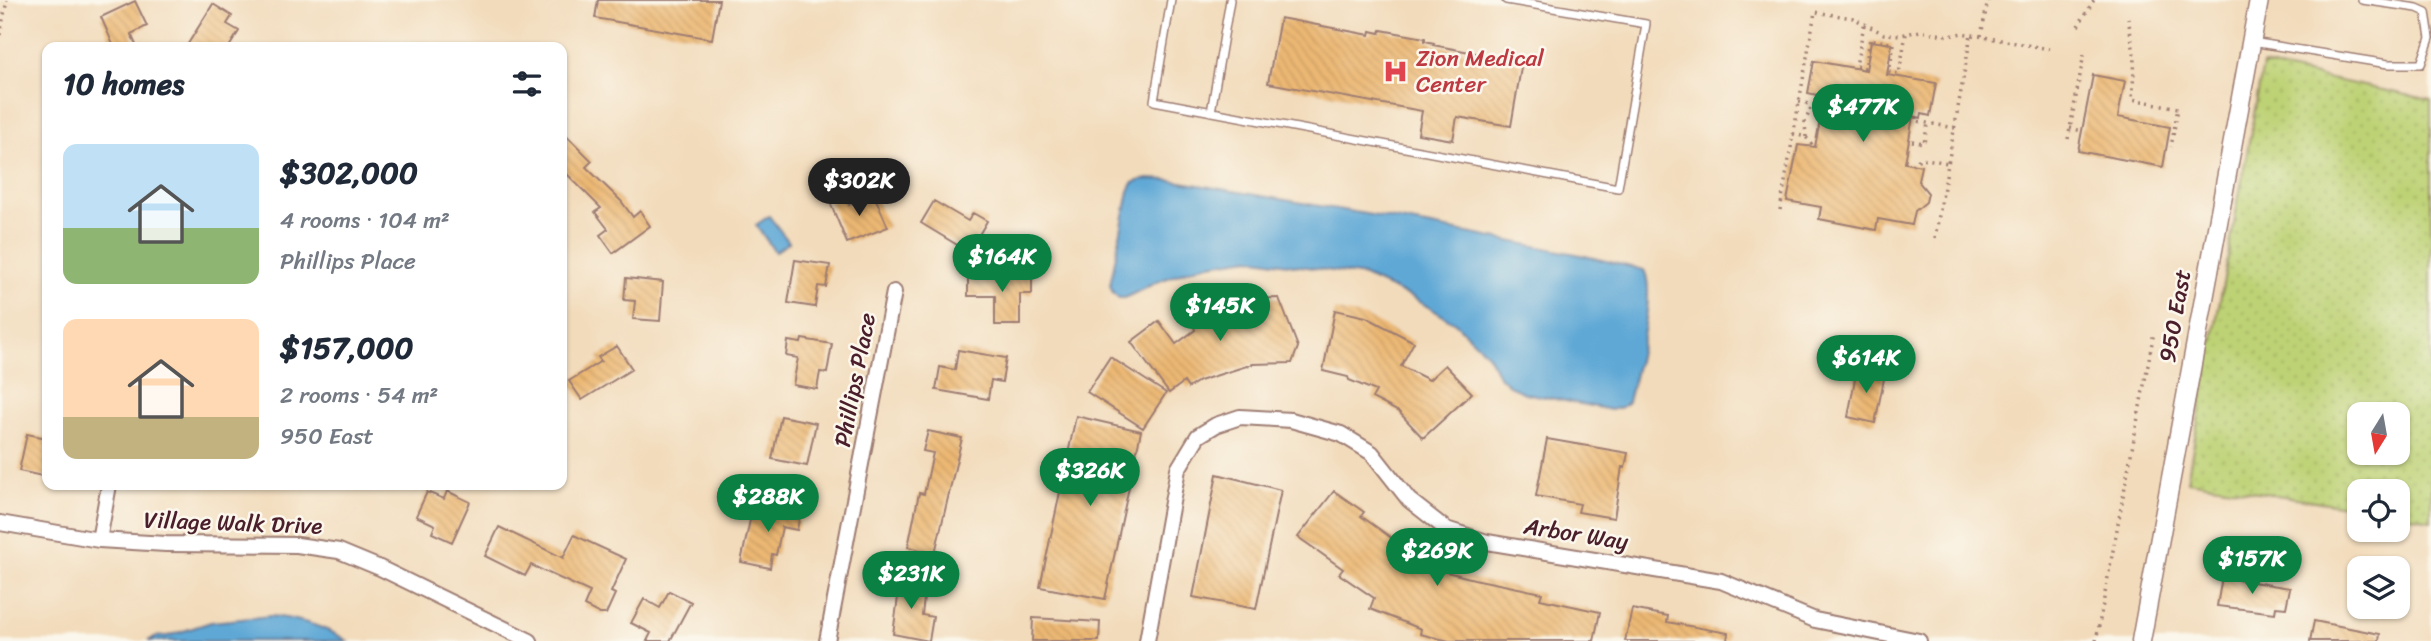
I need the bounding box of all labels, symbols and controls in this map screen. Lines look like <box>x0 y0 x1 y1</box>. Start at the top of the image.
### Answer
place label: Zion Medical Center <box>1416 38 1544 105</box>
text: 10 homes <box>63 57 184 111</box>
hospital icon: Zion Medical Center <box>1382 57 1410 85</box>
icon: filters <box>508 65 546 103</box>
pin: $477K <box>1814 85 1912 144</box>
text: $477K <box>1828 86 1898 127</box>
text: $302,000 <box>280 146 418 200</box>
pin: $302K <box>810 158 908 218</box>
text: $302K <box>824 160 894 201</box>
icon: home <box>119 172 203 256</box>
text: 4 rooms · 104 m² <box>280 200 450 241</box>
pin: $164K <box>953 234 1051 294</box>
text: $164K <box>969 236 1035 277</box>
text: Phillips Place <box>280 241 416 282</box>
street label: 950 East <box>2147 266 2203 366</box>
pin: $145K <box>1171 284 1269 343</box>
text: $145K <box>1186 285 1254 326</box>
street label: Phillips Place <box>822 309 888 451</box>
text: $157,000 <box>280 321 413 375</box>
pin: $614K <box>1817 336 1915 395</box>
text: $614K <box>1833 337 1899 378</box>
icon: home <box>119 347 203 431</box>
text: 2 rooms · 54 m² <box>280 375 438 416</box>
north arrow <box>2347 402 2410 466</box>
map controls <box>2347 402 2410 619</box>
text: 950 East <box>280 416 374 457</box>
pin: $326K <box>1041 448 1139 508</box>
text: $326K <box>1056 450 1124 491</box>
pin: $288K <box>719 475 817 534</box>
text: $288K <box>733 476 803 517</box>
button: locate <box>2347 479 2410 542</box>
street label: Village Walk Drive <box>143 499 323 547</box>
street label: Arbor Way <box>1520 505 1631 562</box>
pin: $269K <box>1388 528 1486 588</box>
text: $269K <box>1402 530 1472 571</box>
pin: $157K <box>2203 536 2301 596</box>
text: $157K <box>2219 538 2285 579</box>
pin: $231K <box>862 552 960 611</box>
text: $231K <box>878 553 944 594</box>
button: layers <box>2347 556 2410 619</box>

